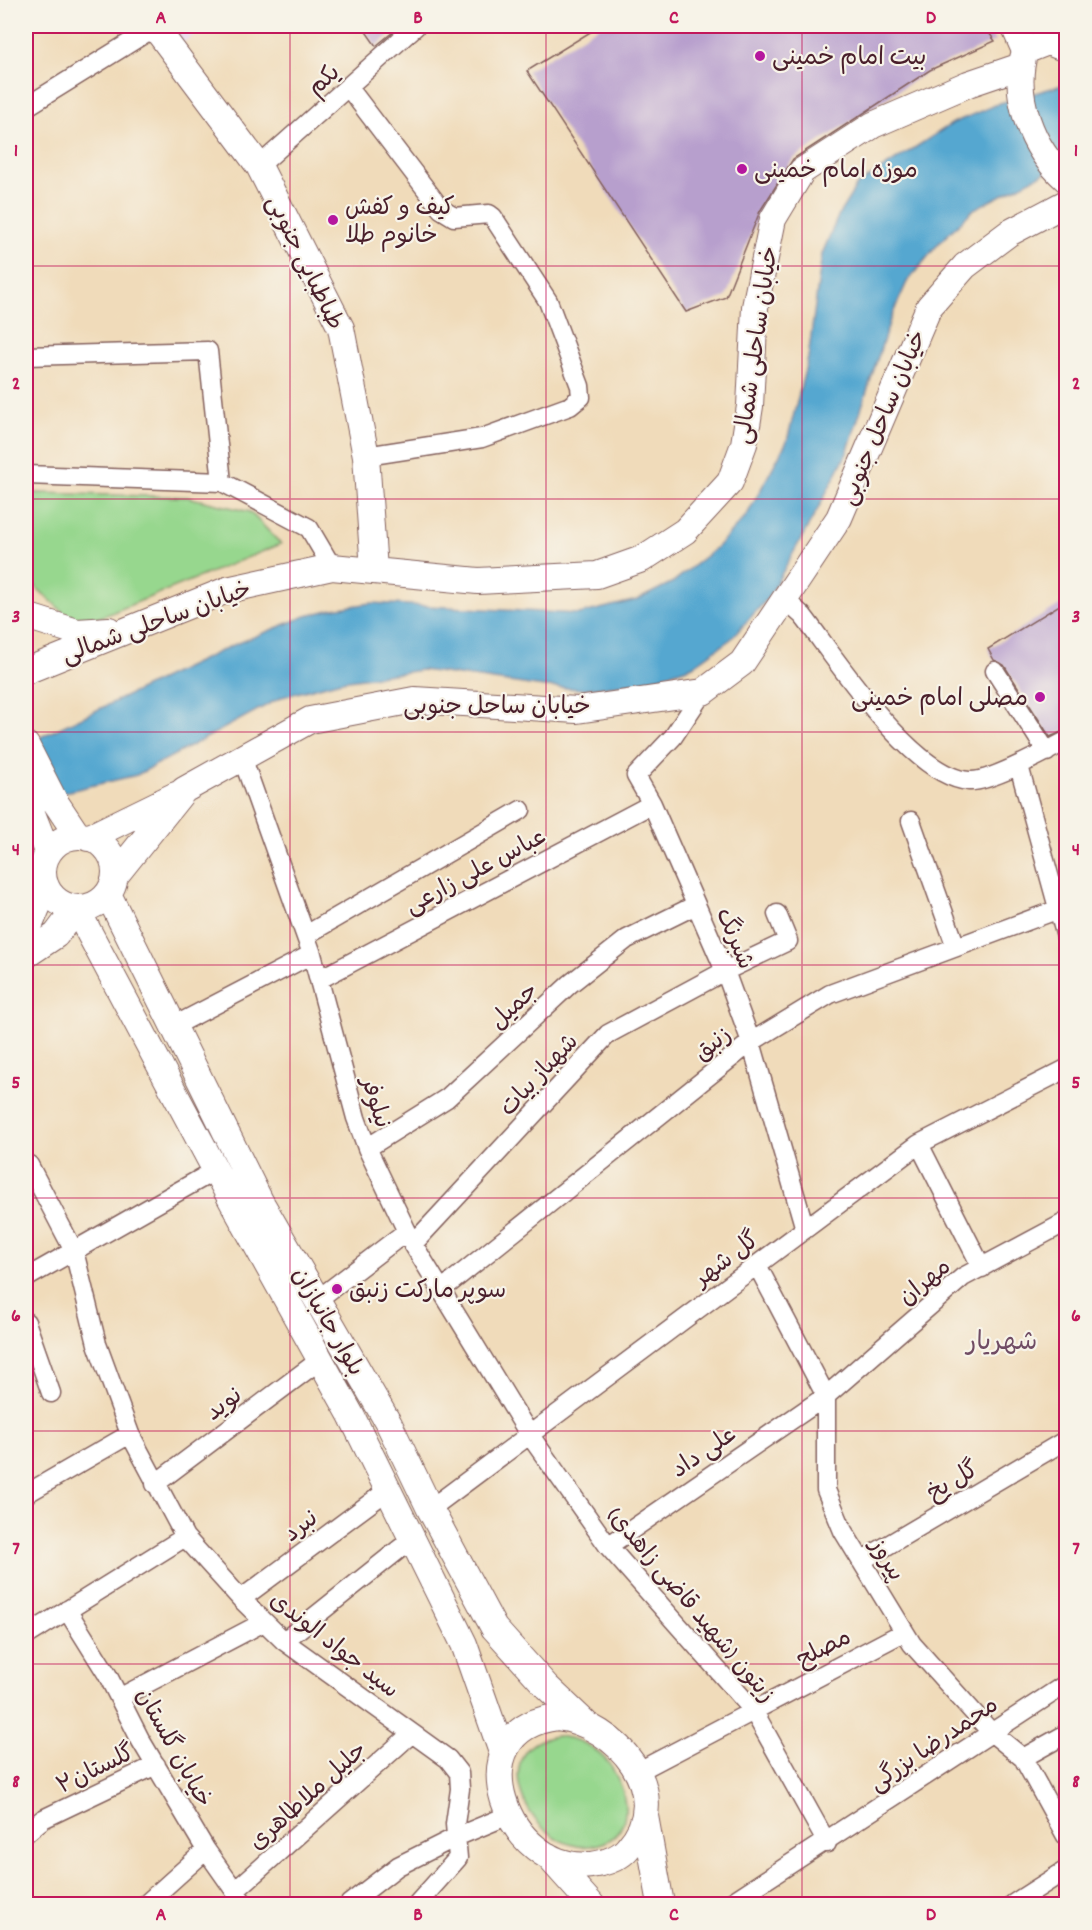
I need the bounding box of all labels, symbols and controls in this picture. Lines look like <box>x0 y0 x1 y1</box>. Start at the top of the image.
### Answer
text: A <box>156 5 167 33</box>
text: B <box>413 5 423 33</box>
text: C <box>669 5 679 33</box>
text: D <box>926 5 937 33</box>
place label: بیت امام خمینی <box>772 42 926 76</box>
marker: بیت امام خمینی <box>753 49 767 63</box>
street label: یکم <box>301 57 349 105</box>
text: 1 <box>14 138 18 166</box>
text: 1 <box>1074 138 1078 166</box>
place label: موزه امام خمینی <box>754 155 918 189</box>
marker: موزه امام خمینی <box>735 162 749 176</box>
street label: طباطبایی جنوبی <box>256 190 351 336</box>
place label: کیف و کفش خانوم طلا <box>345 192 455 254</box>
marker: کیف و کفش خانوم طلا <box>326 213 340 227</box>
street label: خیابان ساحلی شمالی <box>727 244 789 447</box>
street label: خیابان ساحل جنوبی <box>833 325 937 511</box>
text: 2 <box>12 371 20 399</box>
text: 2 <box>1072 371 1080 399</box>
street label: خیابان ساحلی شمالی <box>57 574 257 674</box>
text: 3 <box>12 604 20 632</box>
text: 3 <box>1072 604 1080 632</box>
place label: مصلی امام خمینی <box>851 683 1028 717</box>
marker: مصلی امام خمینی <box>1033 690 1047 704</box>
street label: خیابان ساحل جنوبی <box>403 691 591 725</box>
street label: عباس علی زارعی <box>400 821 553 924</box>
text: 4 <box>12 837 20 865</box>
text: 4 <box>1072 837 1080 865</box>
street label: شبرنگ <box>705 903 761 975</box>
street label: جمیل <box>483 976 547 1039</box>
street label: زنبق <box>688 1020 740 1071</box>
street label: شهباز بیات <box>493 1027 588 1125</box>
text: 5 <box>11 1070 21 1098</box>
text: 5 <box>1071 1070 1081 1098</box>
street label: نیلوفر <box>350 1071 398 1133</box>
street label: گل شهر <box>686 1224 768 1298</box>
street label: مهران <box>892 1252 960 1315</box>
street label: بلوار جانبازان <box>282 1262 371 1383</box>
place label: سوپر مارکت زنبق <box>349 1275 506 1309</box>
marker: سوپر مارکت زنبق <box>330 1282 344 1296</box>
text: 6 <box>11 1303 21 1331</box>
text: 6 <box>1071 1303 1081 1331</box>
district label: شهریار <box>965 1325 1037 1362</box>
street label: نوید <box>199 1380 250 1431</box>
street label: علی داد <box>665 1419 744 1488</box>
street label: گل یخ <box>921 1454 986 1511</box>
street label: زیتون (شهید قاضی زاهدی) <box>597 1500 782 1711</box>
street label: نبرد <box>277 1503 326 1552</box>
street label: پیروز <box>858 1531 911 1588</box>
text: 7 <box>12 1536 20 1564</box>
text: 7 <box>1072 1536 1080 1564</box>
street label: سید جواد الوندی <box>261 1585 405 1708</box>
street label: مصلح <box>791 1621 858 1678</box>
street label: خیابان گلستان <box>126 1682 219 1814</box>
street label: محمدرضا بزرگی <box>863 1690 1006 1801</box>
street label: جلیل ملاطاهری <box>242 1735 376 1860</box>
street label: گلستان۲ <box>51 1737 141 1804</box>
text: 8 <box>12 1769 20 1797</box>
text: 8 <box>1072 1769 1080 1797</box>
text: A <box>156 1902 167 1930</box>
text: B <box>413 1902 423 1930</box>
text: C <box>669 1902 679 1930</box>
text: D <box>926 1902 937 1930</box>

